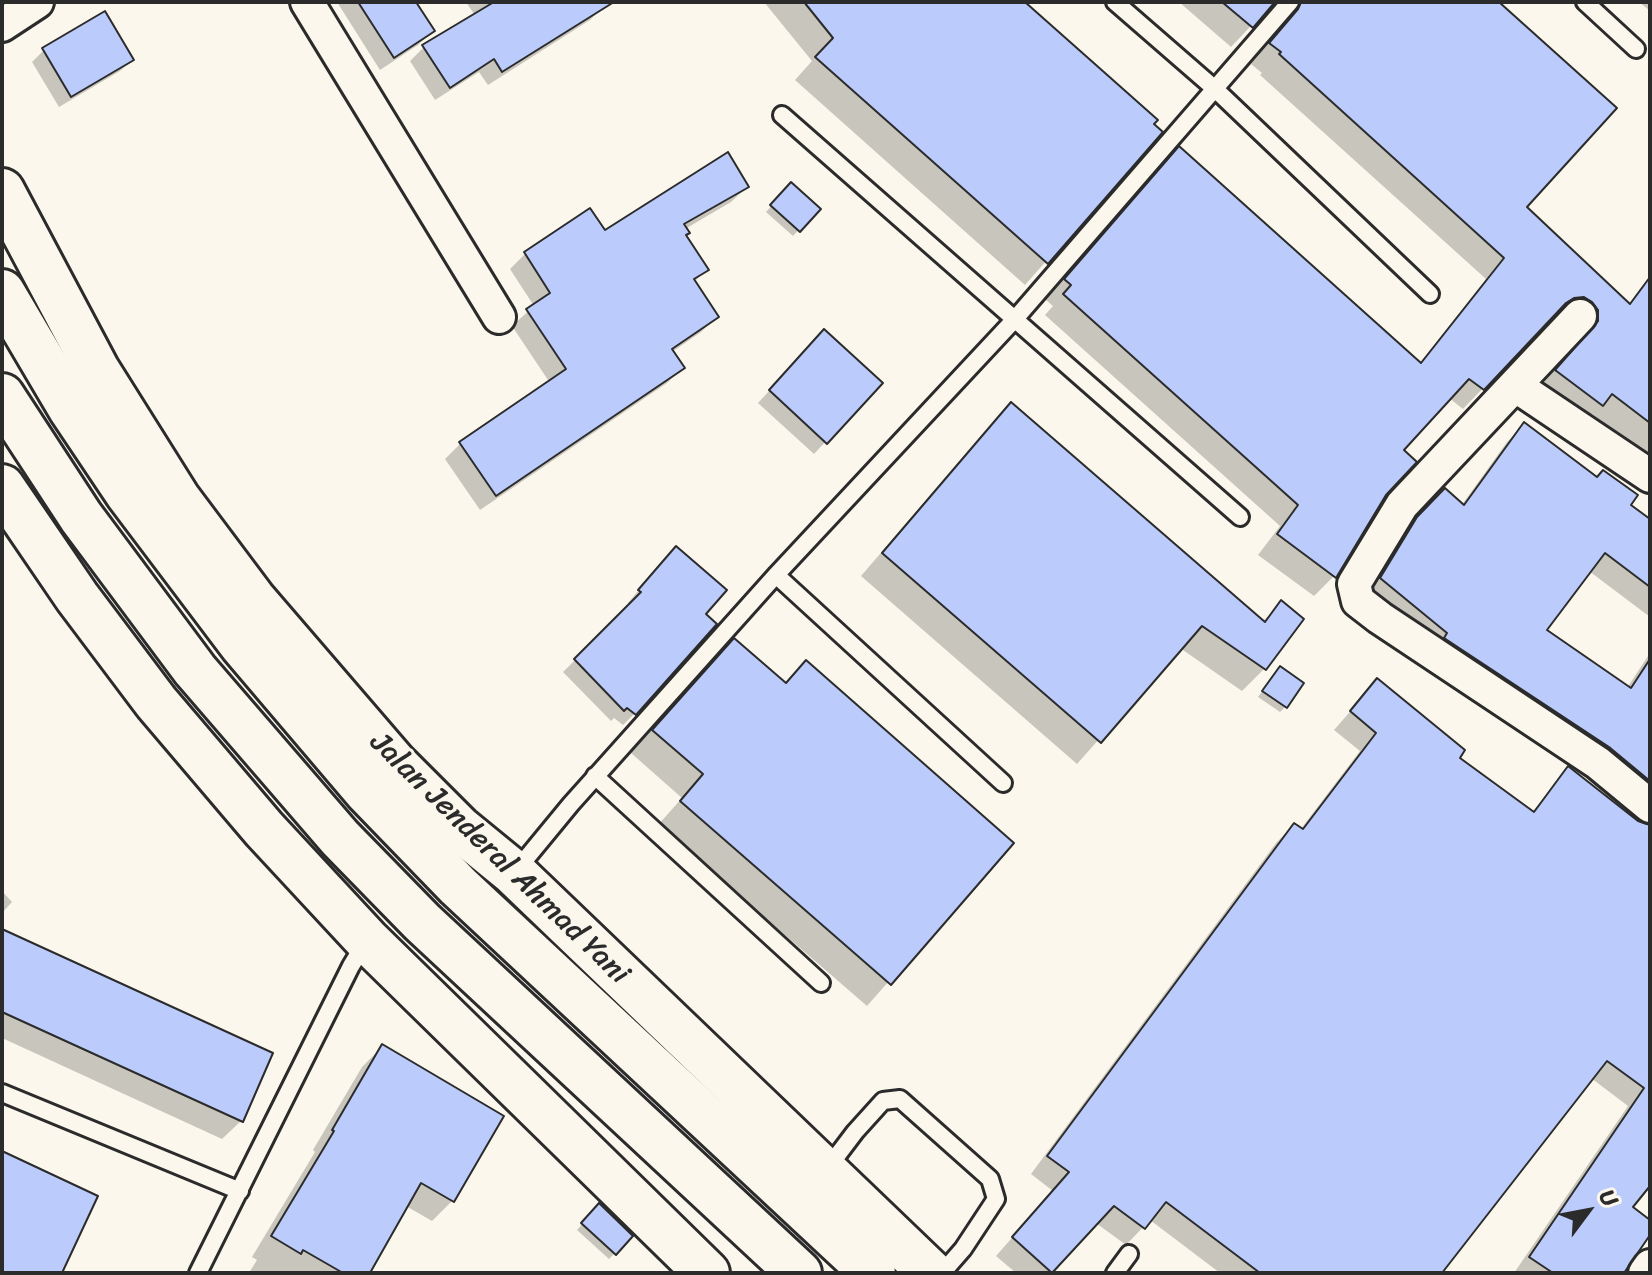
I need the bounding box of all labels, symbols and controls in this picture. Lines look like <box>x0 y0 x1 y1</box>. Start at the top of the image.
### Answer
street label: Jalan Jenderal Ahmad Yani <box>362 725 636 993</box>
north arrow <box>1548 1171 1628 1251</box>
text: U <box>1588 1181 1629 1215</box>

